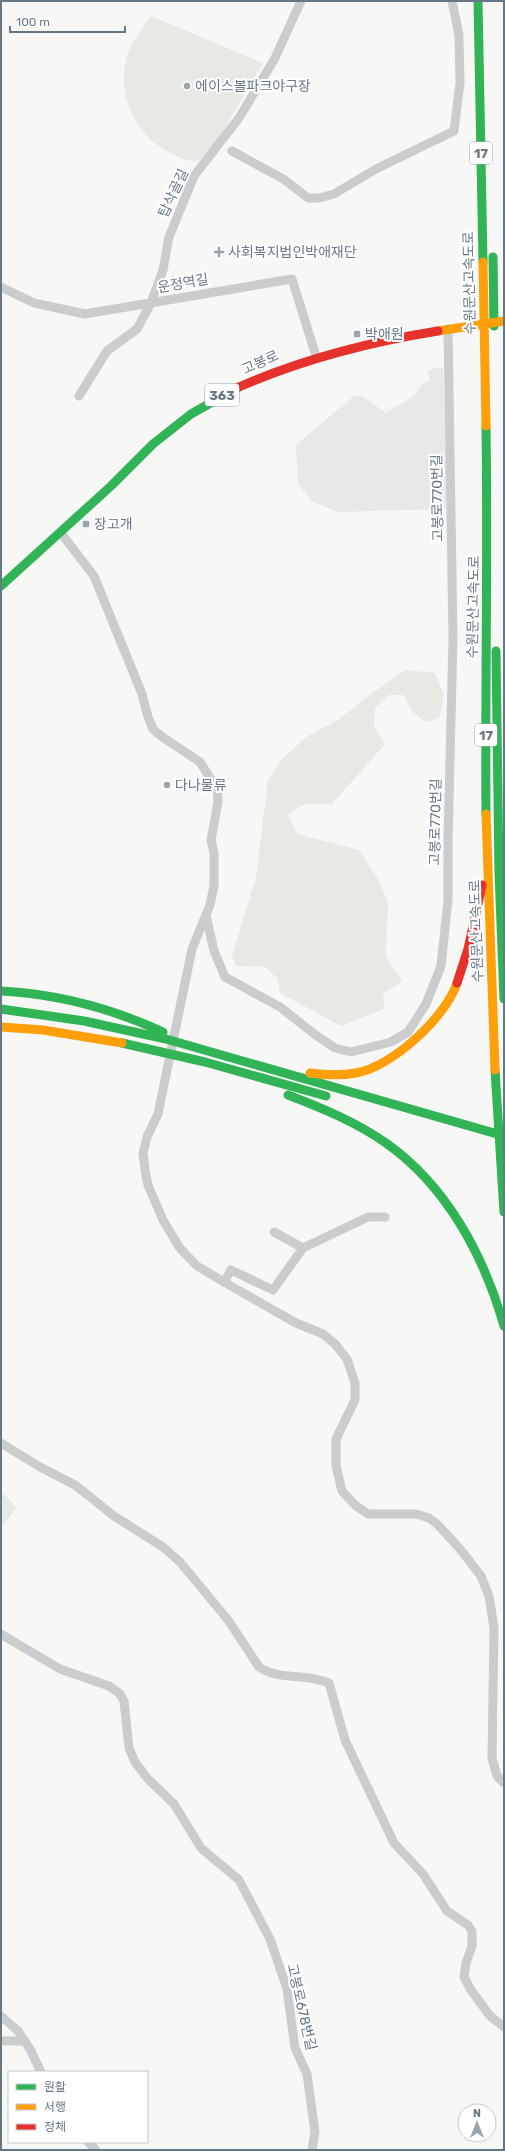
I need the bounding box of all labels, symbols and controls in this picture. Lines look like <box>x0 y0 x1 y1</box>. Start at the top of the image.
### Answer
scale bar <box>10 8 125 34</box>
text: 100 m <box>16 15 50 29</box>
place label: 에이스볼파크야구장 <box>195 78 311 95</box>
marker: 에이스볼파크야구장 <box>182 81 192 91</box>
road number: 17 <box>470 142 492 164</box>
street label: 탑삭골길 <box>155 166 192 220</box>
street label: 수원문산고속도로 <box>460 231 479 335</box>
place label: 사회복지법인박애재단 <box>228 244 357 261</box>
marker: 사회복지법인박애재단 <box>213 246 225 258</box>
street label: 운정역길 <box>156 271 210 296</box>
place label: 박애원 <box>365 326 404 343</box>
marker: 박애원 <box>352 329 362 339</box>
street label: 고봉로 <box>239 347 281 378</box>
road number: 363 <box>205 384 239 406</box>
street label: 고봉로770번길 <box>428 454 447 542</box>
place label: 장고개 <box>94 516 133 533</box>
marker: 장고개 <box>81 519 91 529</box>
street label: 수원문산고속도로 <box>464 555 483 659</box>
road number: 17 <box>475 724 497 746</box>
place label: 다나물류 <box>175 777 227 794</box>
street label: 고봉로770번길 <box>426 778 445 866</box>
marker: 다나물류 <box>162 780 172 790</box>
street label: 수원문산고속도로 <box>466 879 487 983</box>
street label: 고봉로678번길 <box>283 1962 320 2052</box>
legend <box>8 2071 148 2143</box>
text: 원활 <box>44 2080 66 2094</box>
text: 서행 <box>44 2100 66 2114</box>
north arrow <box>457 2103 497 2143</box>
text: N <box>473 2107 481 2120</box>
text: 정체 <box>44 2120 66 2134</box>

